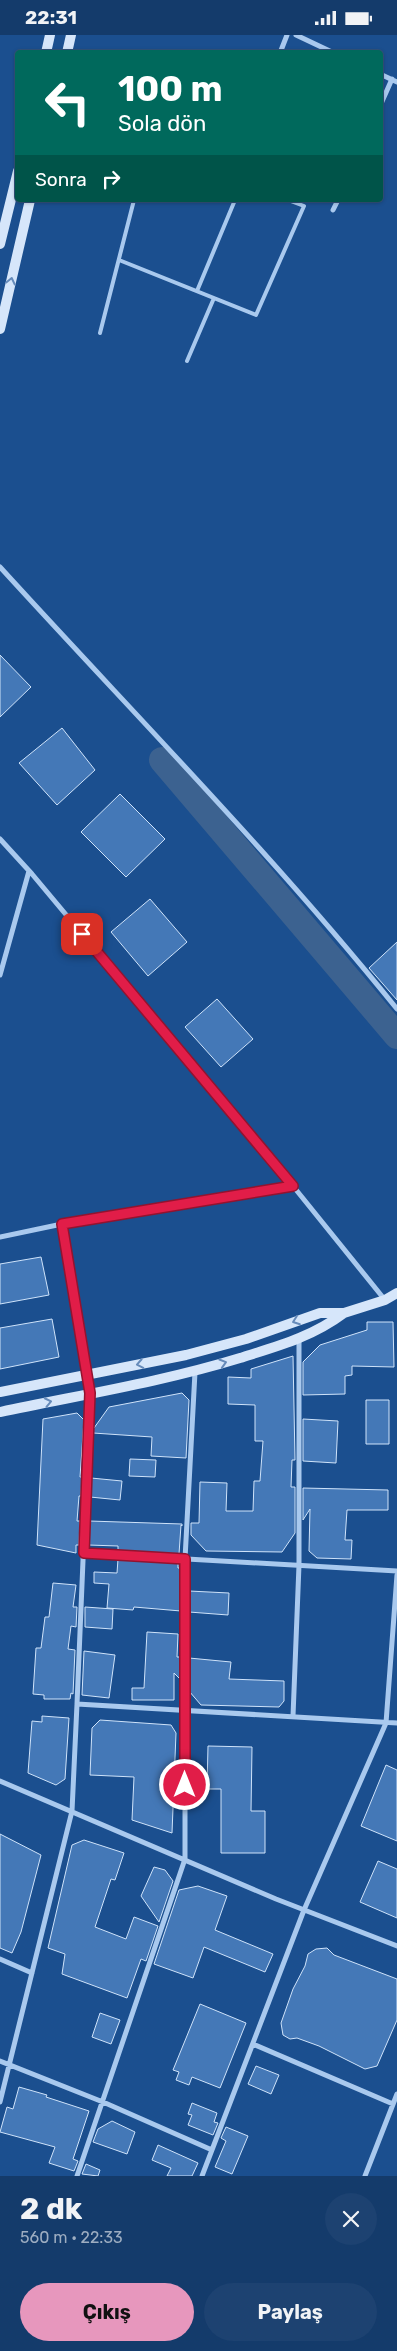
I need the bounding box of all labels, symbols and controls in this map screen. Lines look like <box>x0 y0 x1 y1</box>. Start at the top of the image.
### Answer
text: 22:31 <box>25 6 77 29</box>
text: 100 m <box>118 68 223 110</box>
icon: left <box>35 70 100 135</box>
text: Sola dön <box>118 110 206 137</box>
icon: right <box>97 165 125 193</box>
text: Sonra <box>35 168 87 191</box>
one-way arrow <box>5 277 16 286</box>
pin <box>61 913 103 955</box>
icon: arrive <box>68 920 96 948</box>
one-way arrow <box>293 1316 301 1326</box>
one-way arrow <box>135 1358 144 1369</box>
one-way arrow <box>219 1359 227 1369</box>
one-way arrow <box>43 1397 52 1408</box>
position arrow <box>158 1758 210 1810</box>
text: 2 dk <box>20 2191 82 2227</box>
button: close <box>325 2193 377 2245</box>
text: 560 m · 22:33 <box>20 2228 123 2247</box>
button: Çıkış <box>20 2283 194 2341</box>
button: Paylaş <box>204 2283 377 2341</box>

